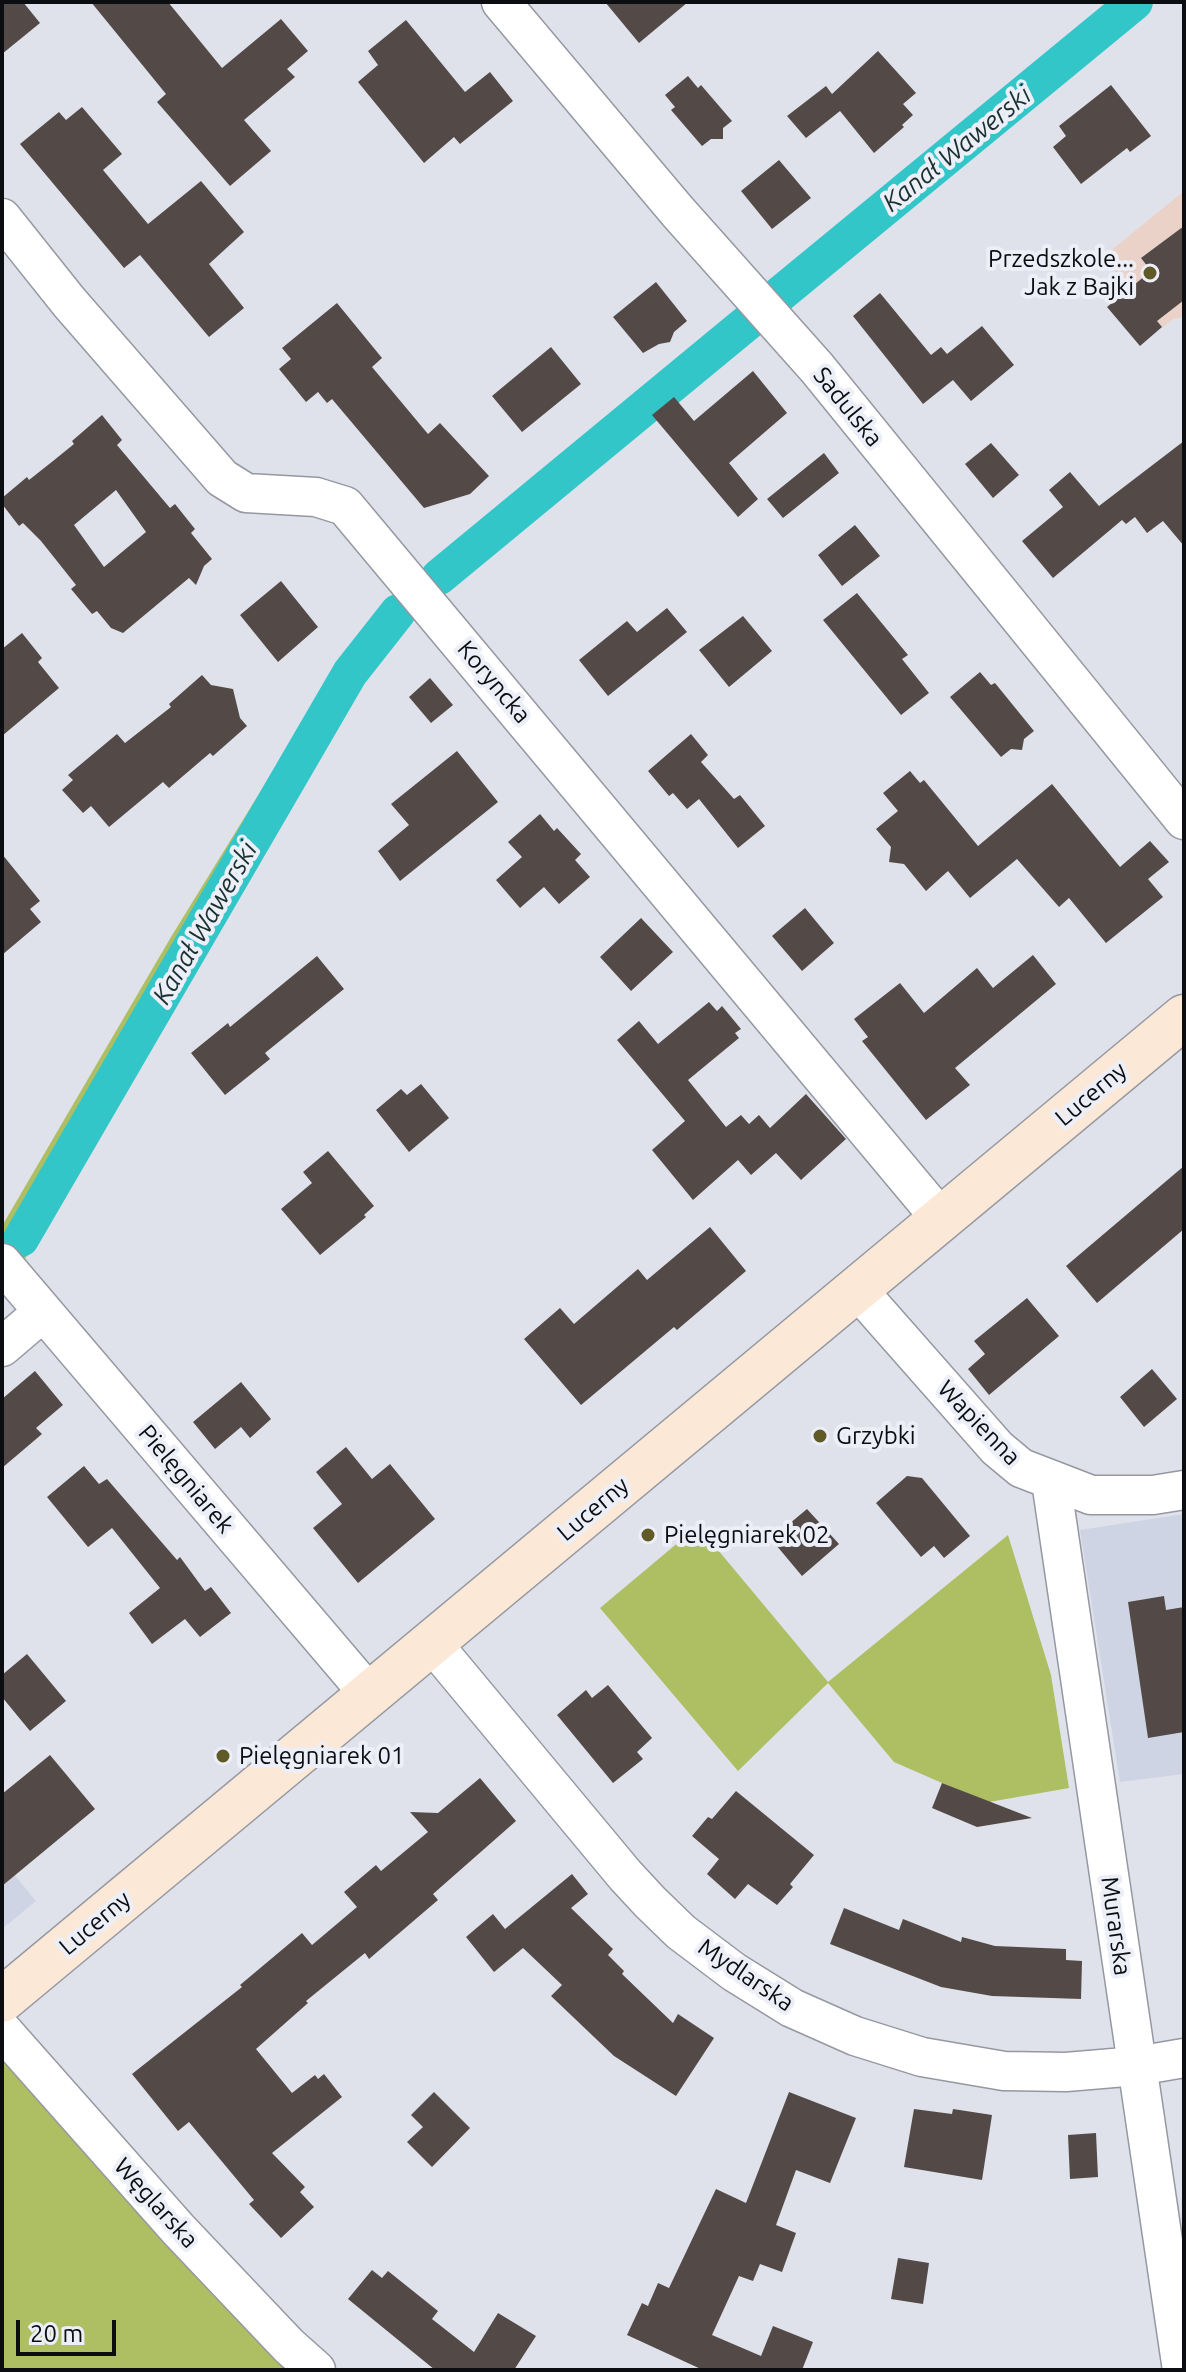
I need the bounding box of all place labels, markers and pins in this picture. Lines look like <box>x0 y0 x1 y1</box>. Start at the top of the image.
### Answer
place label: Przedszkole... Jak z Bajki <box>988 245 1134 301</box>
marker: Przedszkole... Jak z Bajki <box>1141 264 1159 282</box>
place label: Grzybki <box>836 1422 916 1450</box>
marker: Grzybki <box>811 1427 829 1445</box>
place label: Pielęgniarek 02 <box>664 1521 830 1549</box>
marker: Pielęgniarek 02 <box>639 1526 657 1544</box>
place label: Pielęgniarek 01 <box>239 1742 405 1770</box>
marker: Pielęgniarek 01 <box>214 1747 232 1765</box>

